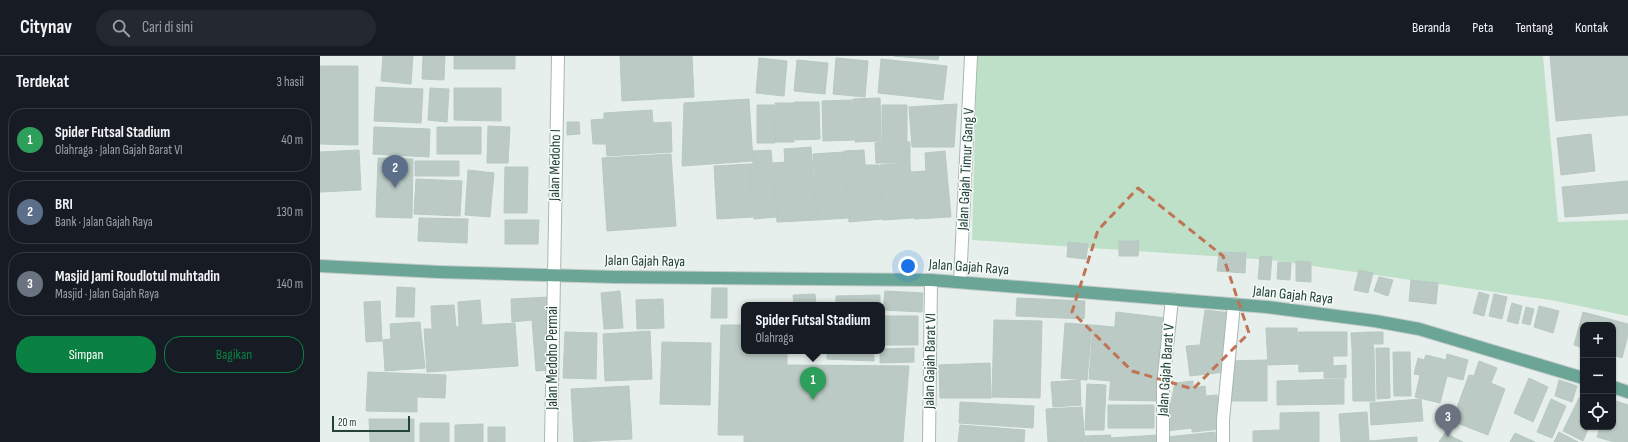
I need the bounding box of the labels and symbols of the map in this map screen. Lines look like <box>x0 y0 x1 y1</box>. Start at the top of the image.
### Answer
street label: Jalan Gajah Timur Gang V <box>953 107 979 232</box>
street label: Jalan Medoho I <box>545 129 565 202</box>
pin: 2 <box>382 155 408 188</box>
street label: Jalan Gajah Raya <box>604 251 686 271</box>
street label: Jalan Gajah Raya <box>927 255 1010 279</box>
your location <box>898 256 918 276</box>
street label: Jalan Gajah Raya <box>1251 281 1334 309</box>
street label: Jalan Medoho Permai <box>543 306 562 411</box>
street label: Jalan Gajah Barat VI <box>920 313 940 410</box>
street label: Jalan Gajah Barat V <box>1153 323 1179 418</box>
pin: 1 <box>800 367 826 400</box>
pin: 3 <box>1435 404 1461 437</box>
scale bar <box>332 414 410 433</box>

